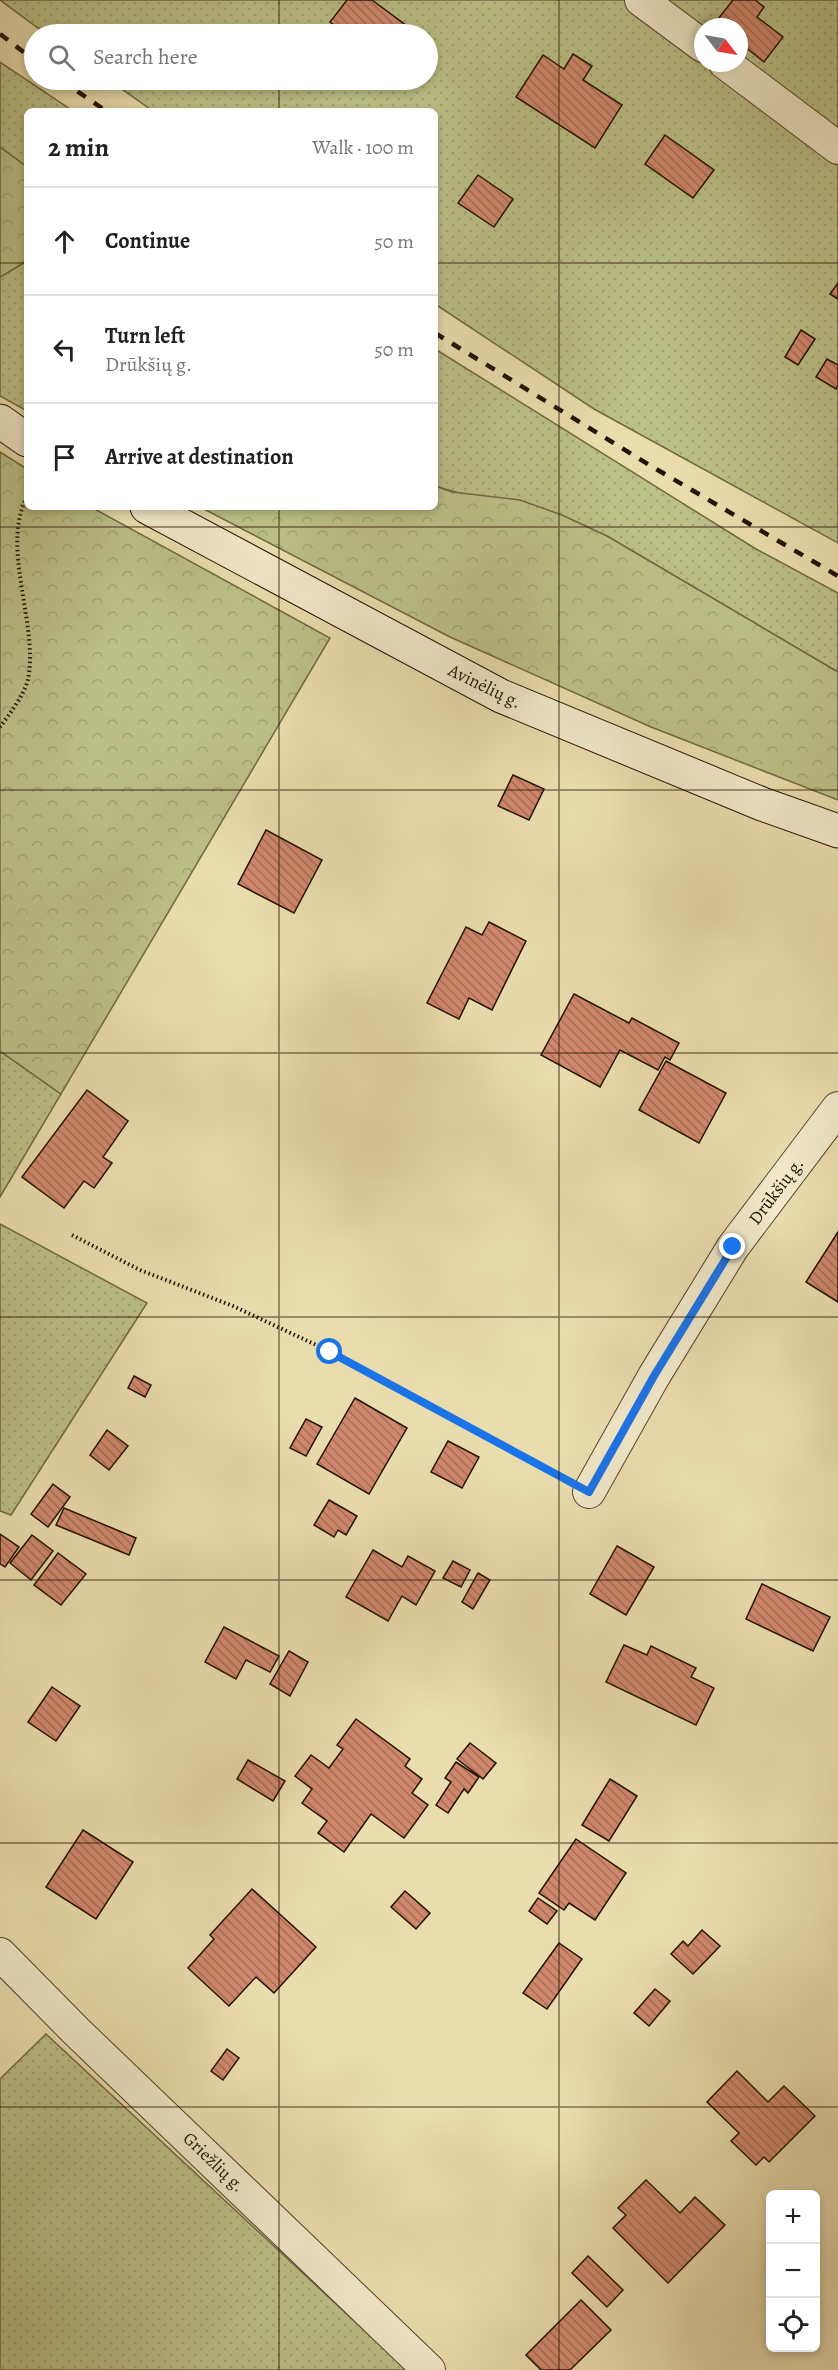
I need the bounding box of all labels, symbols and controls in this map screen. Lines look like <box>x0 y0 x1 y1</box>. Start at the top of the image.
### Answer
north arrow <box>694 18 748 72</box>
search box <box>24 24 438 90</box>
icon: search <box>45 41 78 74</box>
text: Search here <box>93 42 198 72</box>
text: 2 min <box>48 130 109 165</box>
text: Walk · 100 m <box>312 134 414 161</box>
icon: ahead <box>48 225 81 258</box>
text: Continue <box>105 226 190 256</box>
text: 50 m <box>374 228 414 255</box>
text: Turn left <box>105 321 185 351</box>
icon: left <box>48 333 81 366</box>
text: 50 m <box>374 336 414 363</box>
text: Drūkšių g. <box>105 351 192 378</box>
icon: arrive <box>48 441 81 474</box>
text: Arrive at destination <box>105 442 294 472</box>
street label: Avinėlių g. <box>444 658 526 714</box>
street label: Drūkšių g. <box>743 1152 809 1230</box>
route end <box>719 1233 745 1259</box>
route start <box>316 1338 342 1364</box>
street label: Griežlių g. <box>178 2127 250 2197</box>
map controls <box>766 2190 820 2352</box>
button: + <box>766 2190 820 2244</box>
button: − <box>766 2244 820 2298</box>
button: locate <box>766 2298 820 2352</box>

